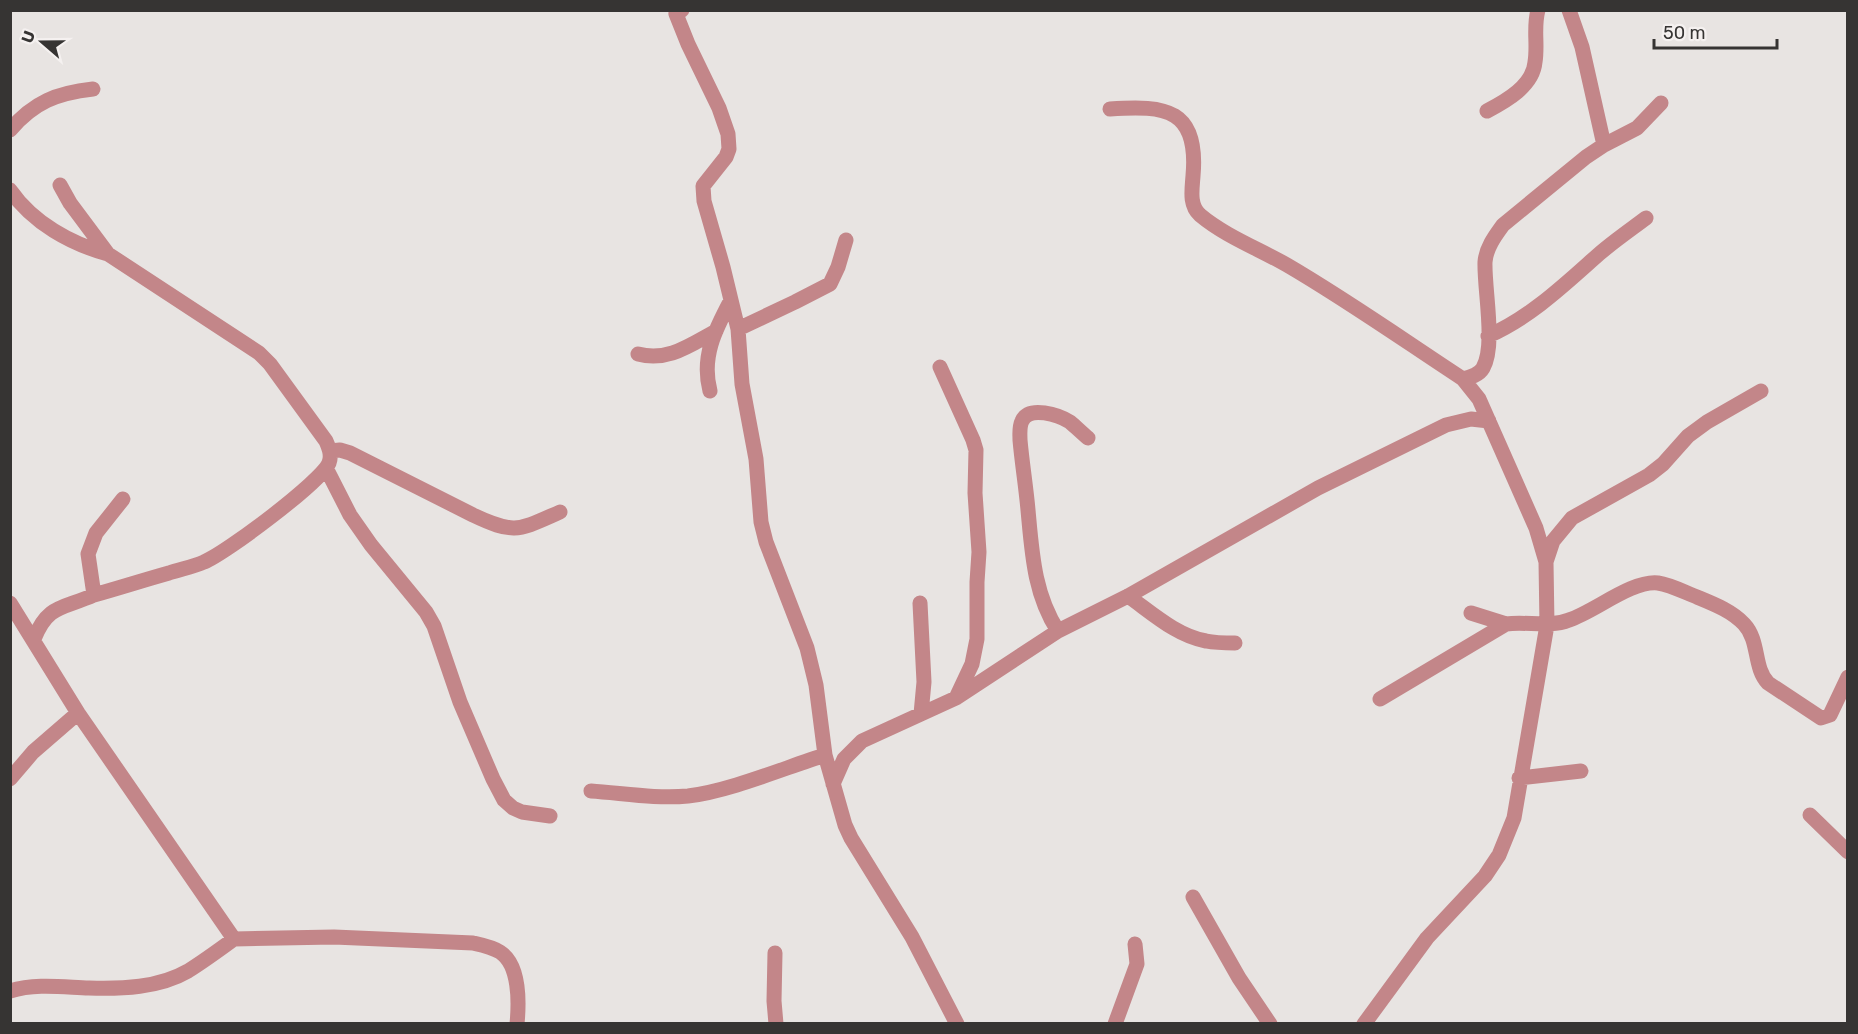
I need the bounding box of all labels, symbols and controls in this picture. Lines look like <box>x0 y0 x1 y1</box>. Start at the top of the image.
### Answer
north arrow <box>12 12 72 72</box>
scale bar <box>1654 12 1777 50</box>
text: 50 m <box>1663 22 1706 44</box>
text: U <box>17 28 39 46</box>

